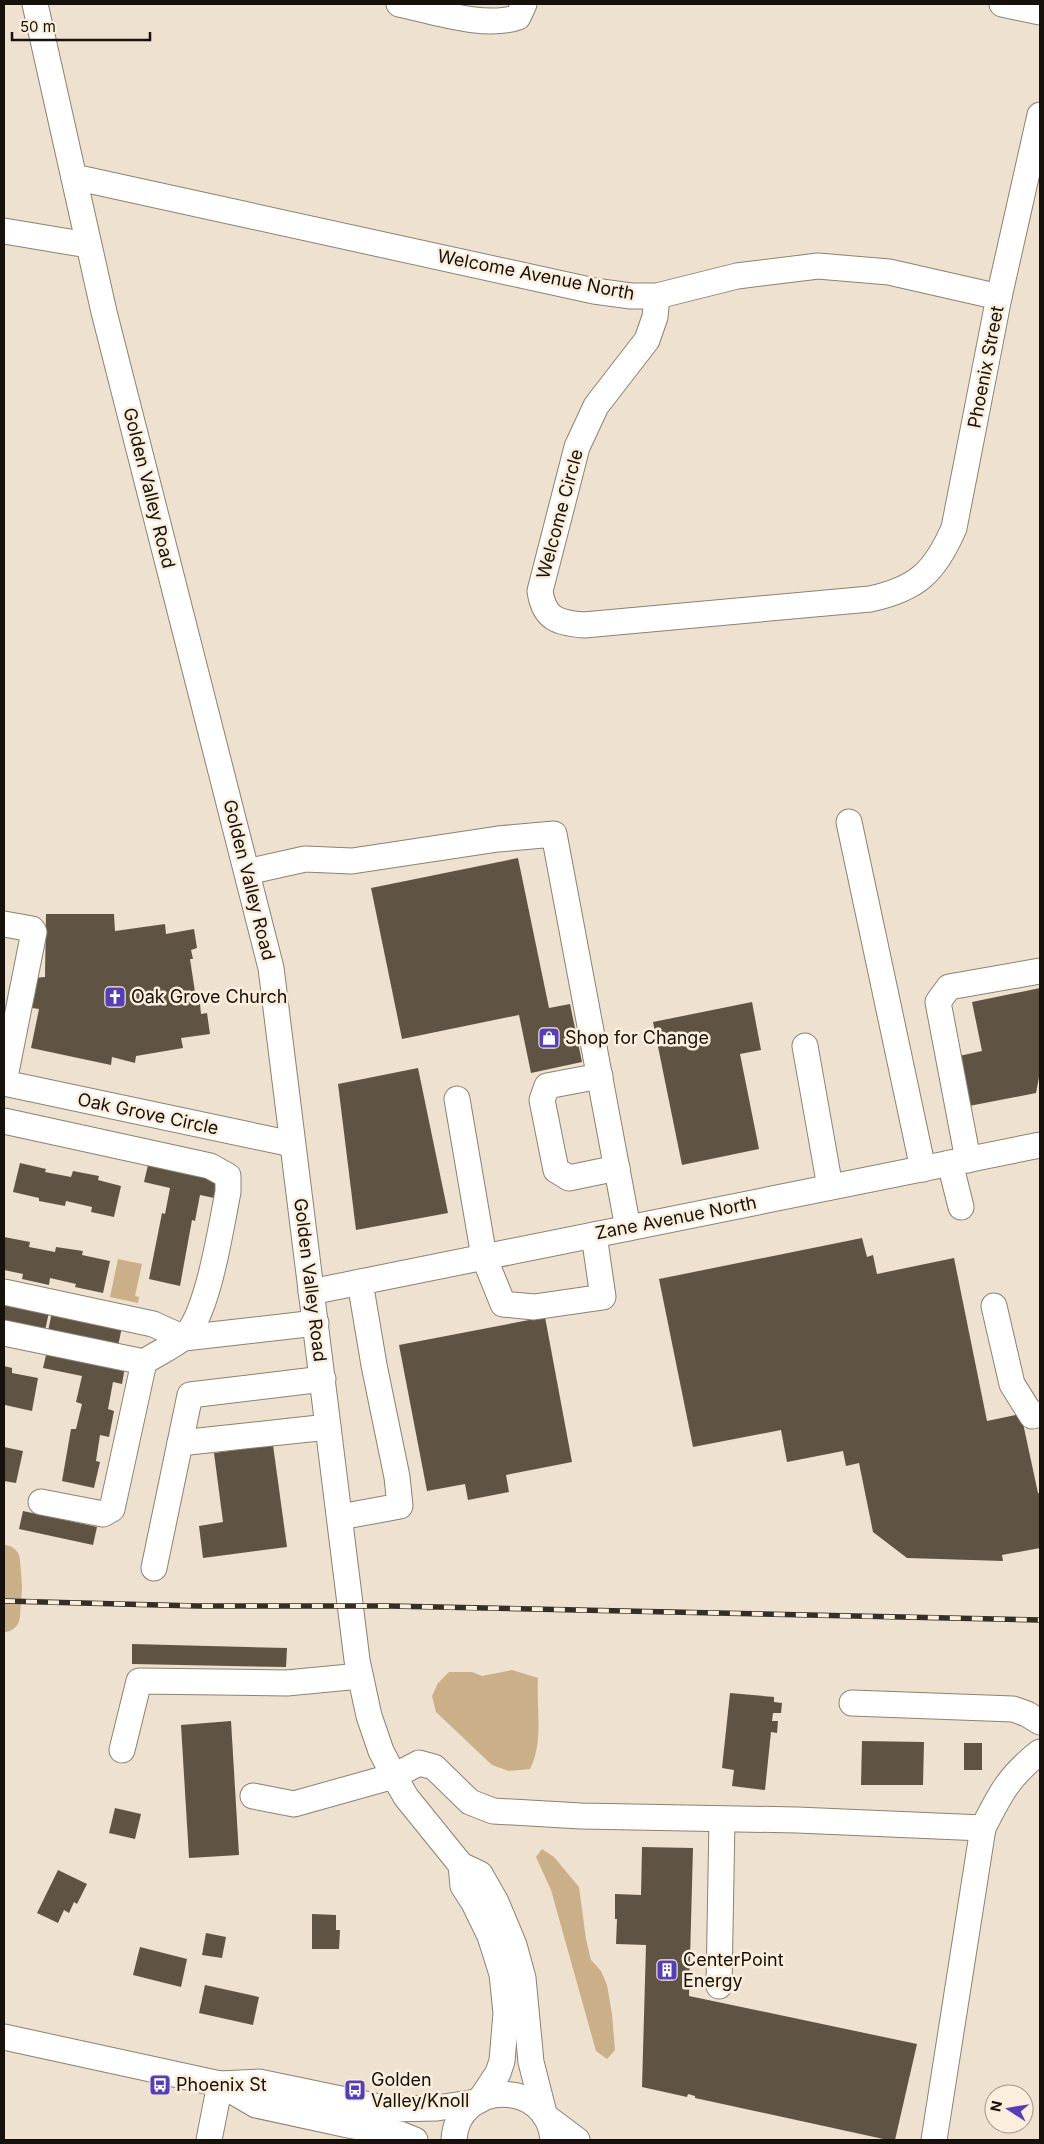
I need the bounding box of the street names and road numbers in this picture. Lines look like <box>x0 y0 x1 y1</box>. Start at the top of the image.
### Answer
street label: Welcome Avenue North <box>436 245 636 304</box>
street label: Phoenix Street <box>963 304 1008 430</box>
street label: Golden Valley Road <box>119 405 180 570</box>
street label: Welcome Circle <box>532 447 587 581</box>
street label: Golden Valley Road <box>219 797 280 962</box>
street label: Oak Grove Circle <box>76 1088 221 1139</box>
street label: Zane Avenue North <box>593 1192 758 1243</box>
street label: Golden Valley Road <box>290 1197 331 1363</box>

